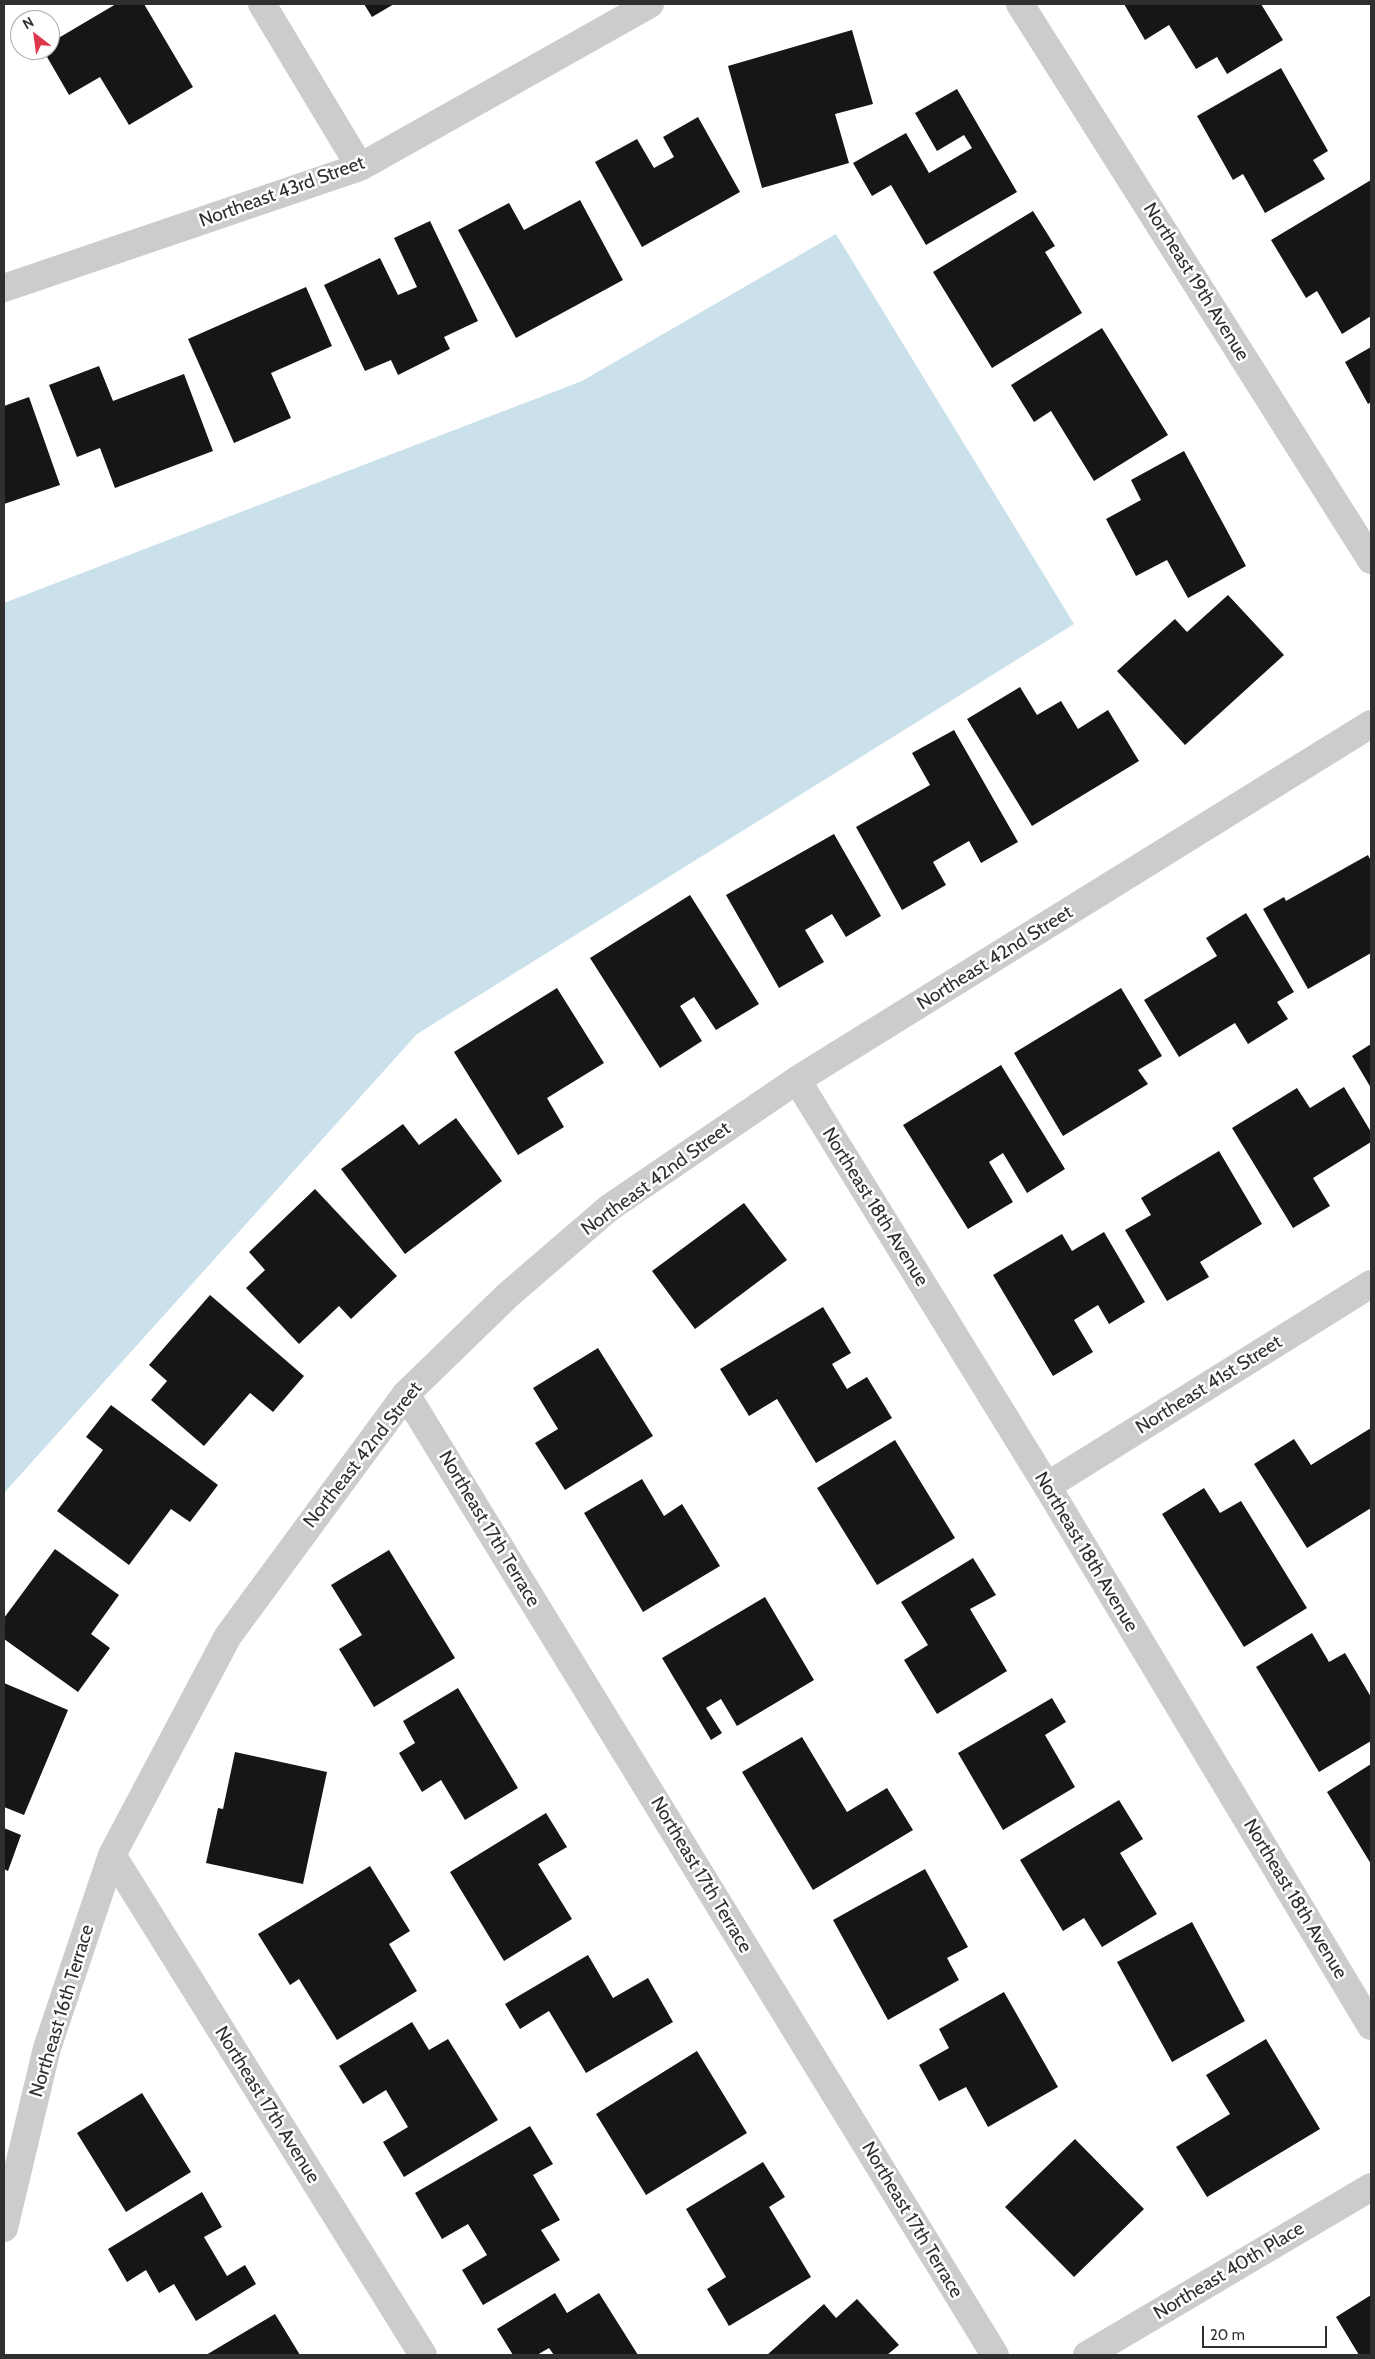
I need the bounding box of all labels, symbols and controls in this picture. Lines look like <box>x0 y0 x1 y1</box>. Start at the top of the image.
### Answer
north arrow <box>10 10 60 60</box>
text: N <box>19 13 37 33</box>
street label: Northeast 43rd Street <box>196 151 368 233</box>
street label: Northeast 19th Avenue <box>1138 199 1254 365</box>
street label: Northeast 42nd Street <box>913 901 1077 1015</box>
street label: Northeast 42nd Street <box>577 1117 735 1241</box>
street label: Northeast 18th Avenue <box>817 1124 933 1290</box>
street label: Northeast 41st Street <box>1132 1331 1286 1439</box>
street label: Northeast 42nd Street <box>299 1378 427 1532</box>
street label: Northeast 17th Terrace <box>433 1447 545 1611</box>
street label: Northeast 18th Avenue <box>1029 1468 1143 1636</box>
street label: Northeast 17th Terrace <box>645 1793 757 1957</box>
street label: Northeast 18th Avenue <box>1238 1815 1352 1983</box>
street label: Northeast 16th Terrace <box>25 1922 99 2100</box>
street label: Northeast 17th Avenue <box>209 2022 325 2188</box>
street label: Northeast 17th Terrace <box>856 2138 968 2302</box>
street label: Northeast 40th Place <box>1150 2217 1308 2325</box>
scale bar <box>1205 2316 1330 2348</box>
text: 20 m <box>1210 2326 1245 2344</box>

